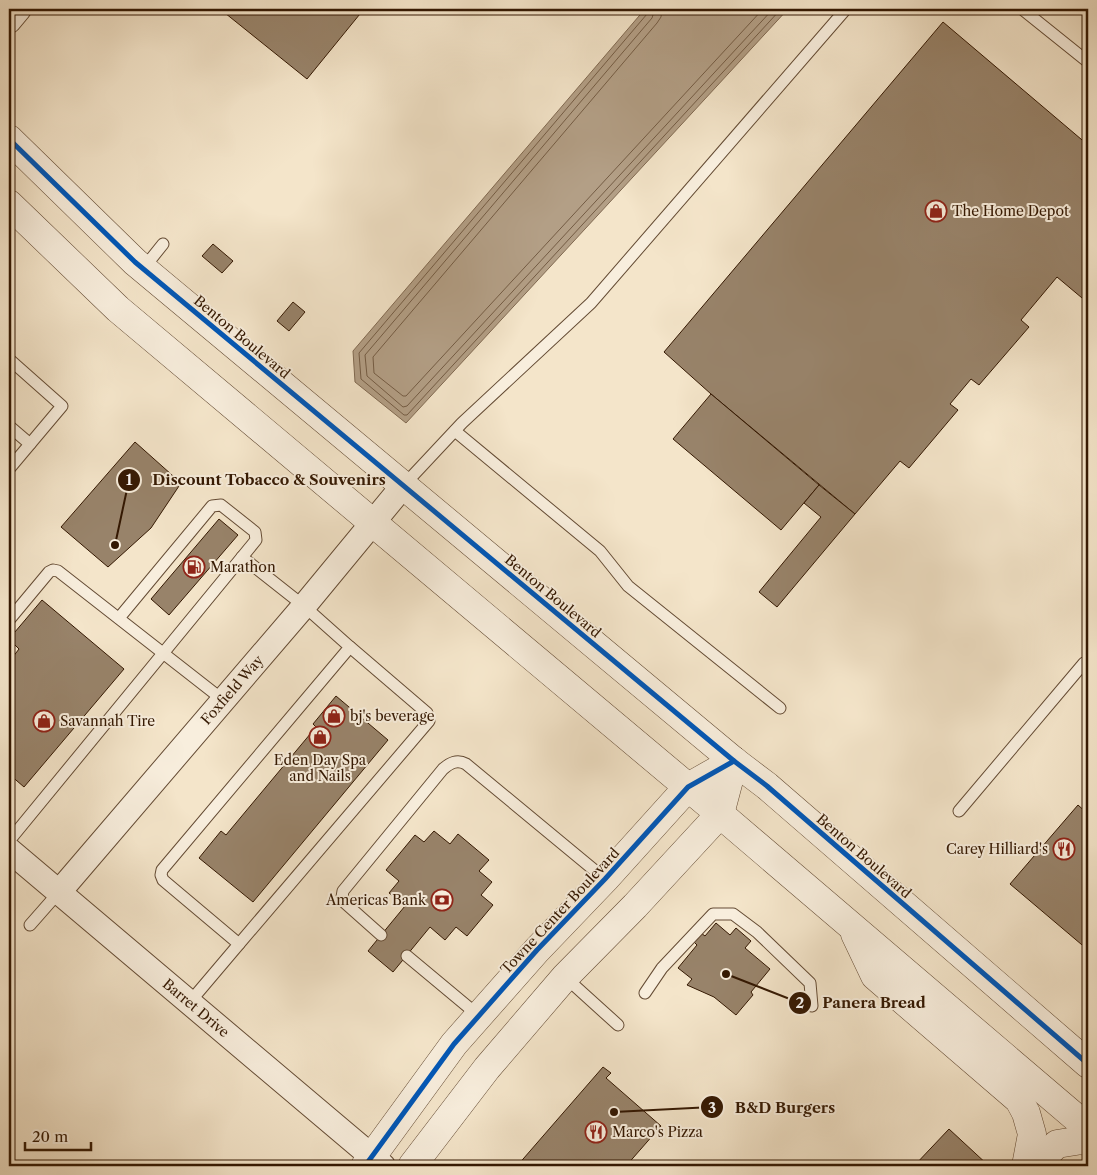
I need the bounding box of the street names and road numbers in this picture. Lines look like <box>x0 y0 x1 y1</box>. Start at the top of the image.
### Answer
street label: Benton Boulevard <box>190 292 294 383</box>
street label: Benton Boulevard <box>501 551 605 642</box>
street label: Foxfield Way <box>197 651 267 728</box>
street label: Benton Boulevard <box>813 810 916 902</box>
street label: Towne Center Boulevard <box>497 844 624 978</box>
street label: Barret Drive <box>159 975 233 1041</box>

